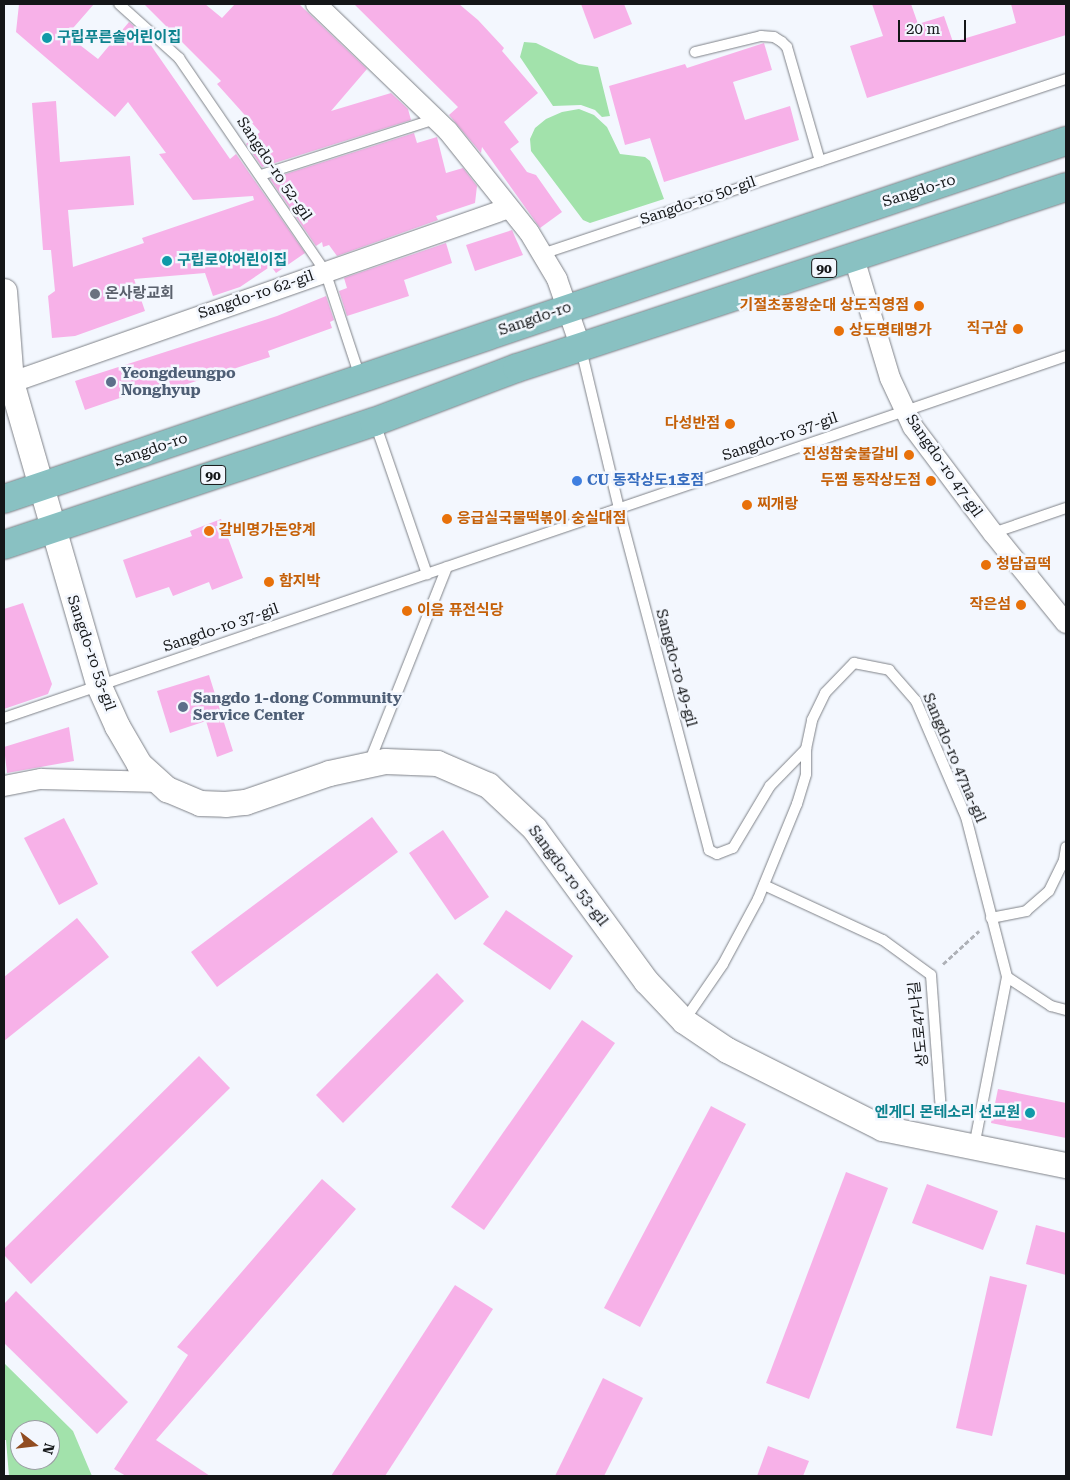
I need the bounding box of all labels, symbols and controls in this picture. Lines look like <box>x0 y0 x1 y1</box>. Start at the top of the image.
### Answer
scale bar <box>900 10 968 42</box>
text: 20 m <box>906 20 940 38</box>
place label: 구립푸른솔어린이집 <box>57 29 181 47</box>
marker: 구립푸른솔어린이집 <box>41 32 53 44</box>
street label: Sangdo-ro 52-gil <box>233 114 315 224</box>
street label: Sangdo-ro <box>880 171 958 211</box>
street label: Sangdo-ro 50-gil <box>638 173 758 229</box>
place label: 구립로야어린이집 <box>177 252 287 270</box>
marker: 구립로야어린이집 <box>161 255 173 267</box>
road number: 90 <box>810 256 838 280</box>
street label: Sangdo-ro 62-gil <box>196 267 316 323</box>
place label: 온사랑교회 <box>105 285 174 303</box>
marker: 온사랑교회 <box>89 288 101 300</box>
place label: 기절초풍왕순대 상도직영점 <box>740 297 909 315</box>
street label: Sangdo-ro <box>496 298 574 340</box>
marker: 기절초풍왕순대 상도직영점 <box>913 300 925 312</box>
place label: 직구삼 <box>967 320 1008 338</box>
place label: 상도명태명가 <box>849 322 932 340</box>
marker: 직구삼 <box>1012 323 1024 335</box>
marker: 상도명태명가 <box>833 325 845 337</box>
place label: Yeongdeungpo Nonghyup <box>121 364 236 399</box>
marker: Yeongdeungpo Nonghyup <box>105 376 117 388</box>
street label: Sangdo-ro 37-gil <box>720 409 840 465</box>
street label: Sangdo-ro 47-gil <box>902 411 986 521</box>
place label: 다성반점 <box>665 415 720 433</box>
marker: 다성반점 <box>724 418 736 430</box>
street label: Sangdo-ro <box>112 429 190 471</box>
place label: 진성참숯불갈비 <box>802 446 899 464</box>
marker: 진성참숯불갈비 <box>903 449 915 461</box>
road number: 90 <box>199 464 227 486</box>
place label: CU 동작상도1호점 <box>587 472 704 490</box>
place label: 두찜 동작상도점 <box>821 472 921 490</box>
marker: CU 동작상도1호점 <box>571 475 583 487</box>
marker: 두찜 동작상도점 <box>925 475 937 487</box>
place label: 찌개랑 <box>757 496 798 514</box>
marker: 찌개랑 <box>741 499 753 511</box>
place label: 응급실국물떡볶이 숭실대점 <box>457 510 626 528</box>
marker: 응급실국물떡볶이 숭실대점 <box>441 513 453 525</box>
place label: 갈비명가돈양계 <box>219 522 316 540</box>
marker: 갈비명가돈양계 <box>203 525 215 537</box>
place label: 청담곱떡 <box>996 556 1051 574</box>
marker: 청담곱떡 <box>980 559 992 571</box>
place label: 함지박 <box>279 573 320 591</box>
marker: 함지박 <box>263 576 275 588</box>
street label: Sangdo-ro 53-gil <box>63 593 119 713</box>
place label: 작은섬 <box>970 596 1011 614</box>
marker: 작은섬 <box>1015 599 1027 611</box>
street label: Sangdo-ro 37-gil <box>161 600 281 656</box>
place label: 이음 퓨전식당 <box>417 602 504 620</box>
marker: 이음 퓨전식당 <box>401 605 413 617</box>
street label: Sangdo-ro 49-gil <box>652 607 700 729</box>
place label: Sangdo 1-dong Community Service Center <box>193 689 402 724</box>
street label: Sangdo-ro 47na-gil <box>919 691 989 825</box>
marker: Sangdo 1-dong Community Service Center <box>177 701 189 713</box>
street label: Sangdo-ro 53-gil <box>524 822 612 930</box>
street label: 상도로47나길 <box>906 980 932 1068</box>
place label: 엔게디 몬테소리 선교원 <box>874 1104 1020 1122</box>
marker: 엔게디 몬테소리 선교원 <box>1024 1107 1036 1119</box>
north arrow <box>10 1420 60 1470</box>
text: N <box>39 1441 58 1456</box>

